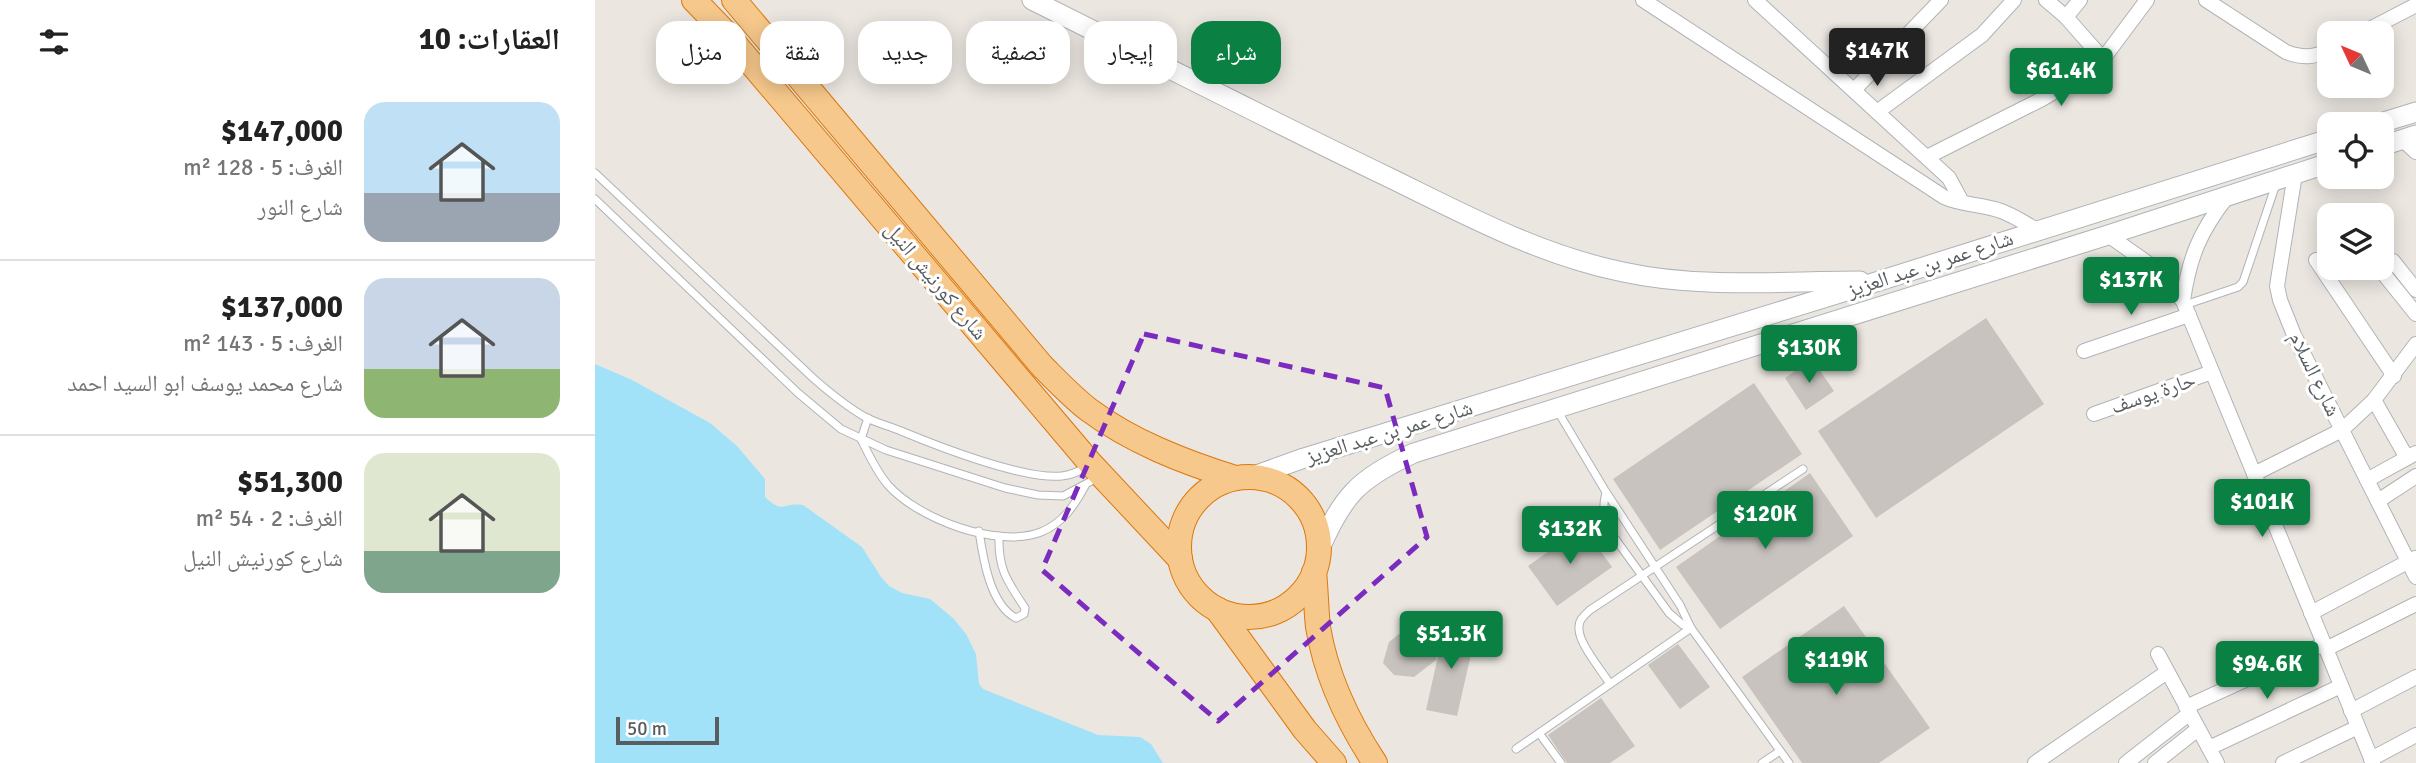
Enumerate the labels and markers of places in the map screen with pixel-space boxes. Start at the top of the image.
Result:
pin: $147K [1828,28,1926,88]
pin: $61.4K [2004,48,2118,108]
pin: $137K [2082,258,2180,317]
pin: $130K [1760,326,1858,385]
pin: $101K [2213,480,2311,539]
pin: $120K [1716,491,1814,551]
pin: $132K [1521,506,1619,566]
pin: $51.3K [1394,612,1508,671]
pin: $119K [1787,638,1885,697]
pin: $94.6K [2210,642,2324,701]

